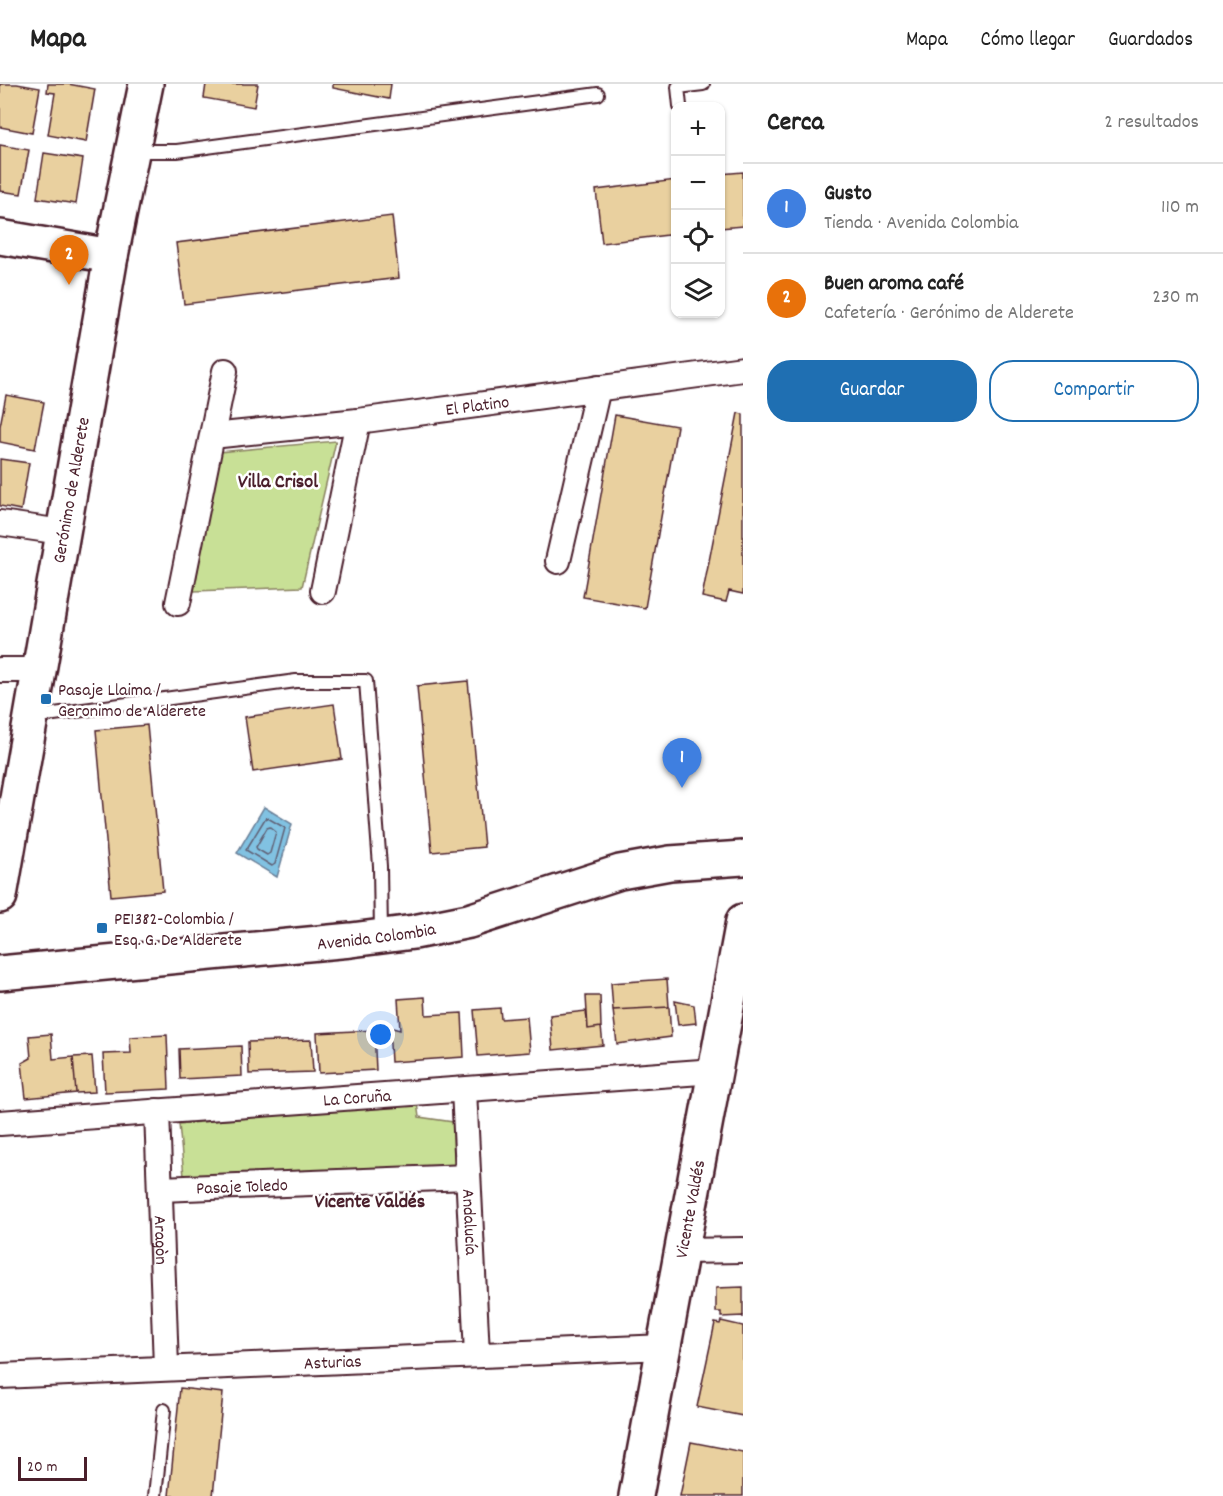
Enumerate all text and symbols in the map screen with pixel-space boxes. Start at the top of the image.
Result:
text: Mapa [30,21,86,61]
text: Mapa [906,26,948,56]
text: Cómo llegar [981,26,1075,56]
text: Guardados [1108,26,1193,56]
map controls [671,102,725,318]
button: + [671,102,725,156]
text: Cerca [767,105,824,142]
text: 2 resultados [1104,109,1199,137]
button: − [671,156,725,210]
text: Gusto [824,179,872,210]
text: 1 [784,194,789,222]
text: 110 m [1161,194,1199,222]
button: locate [671,210,725,264]
text: Tienda · Avenida Colombia [824,210,1018,238]
pin: 2 [50,236,88,285]
button: layers [671,264,725,318]
text: Buen aroma café [824,269,964,300]
text: 2 [782,284,791,312]
text: 230 m [1152,284,1199,312]
text: Cafetería · Gerónimo de Alderete [824,300,1074,328]
button: Guardar [767,360,977,422]
button: Compartir [989,360,1199,422]
street label: El Platino [444,391,511,424]
street label: Gerónimo de Alderete [48,415,98,566]
district label: Villa Crisol [238,469,318,497]
place label: Pasaje Llaima / Geronimo de Alderete [58,679,206,725]
marker: Pasaje Llaima / Geronimo de Alderete [39,692,53,706]
pin: 1 [662,738,702,788]
place label: PE1382-Colombia / Esq. G. De Alderete [114,908,242,954]
street label: Avenida Colombia [316,918,439,958]
marker: PE1382-Colombia / Esq. G. De Alderete [95,921,109,935]
your location [366,1020,395,1049]
street label: La Coruña [322,1085,393,1114]
street label: Vicente Valdés [670,1158,713,1261]
street label: Pasaje Toledo [196,1174,288,1203]
street label: Andalucía [454,1188,482,1256]
district label: Vicente Valdés [315,1189,425,1217]
street label: Aragòn [146,1215,172,1265]
street label: Asturias [303,1350,362,1378]
scale bar [18,1454,87,1482]
text: 20 m [27,1456,57,1479]

